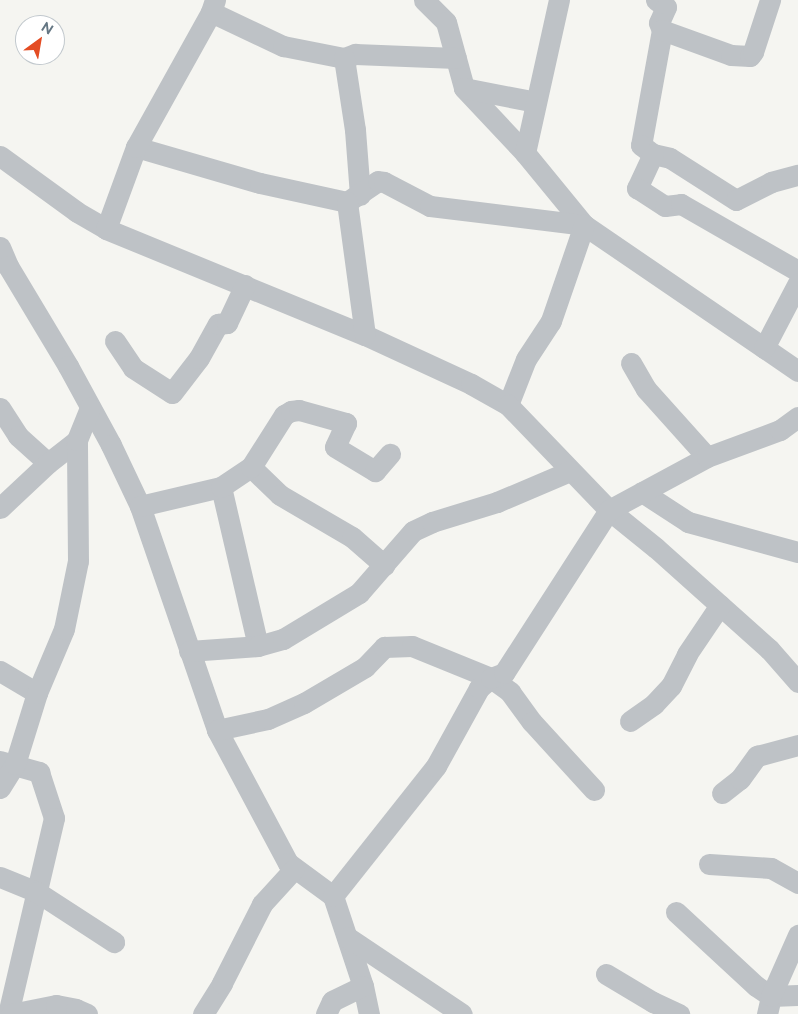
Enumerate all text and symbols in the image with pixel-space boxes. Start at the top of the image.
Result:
north arrow [15,15,65,65]
text: N [39,19,56,38]

